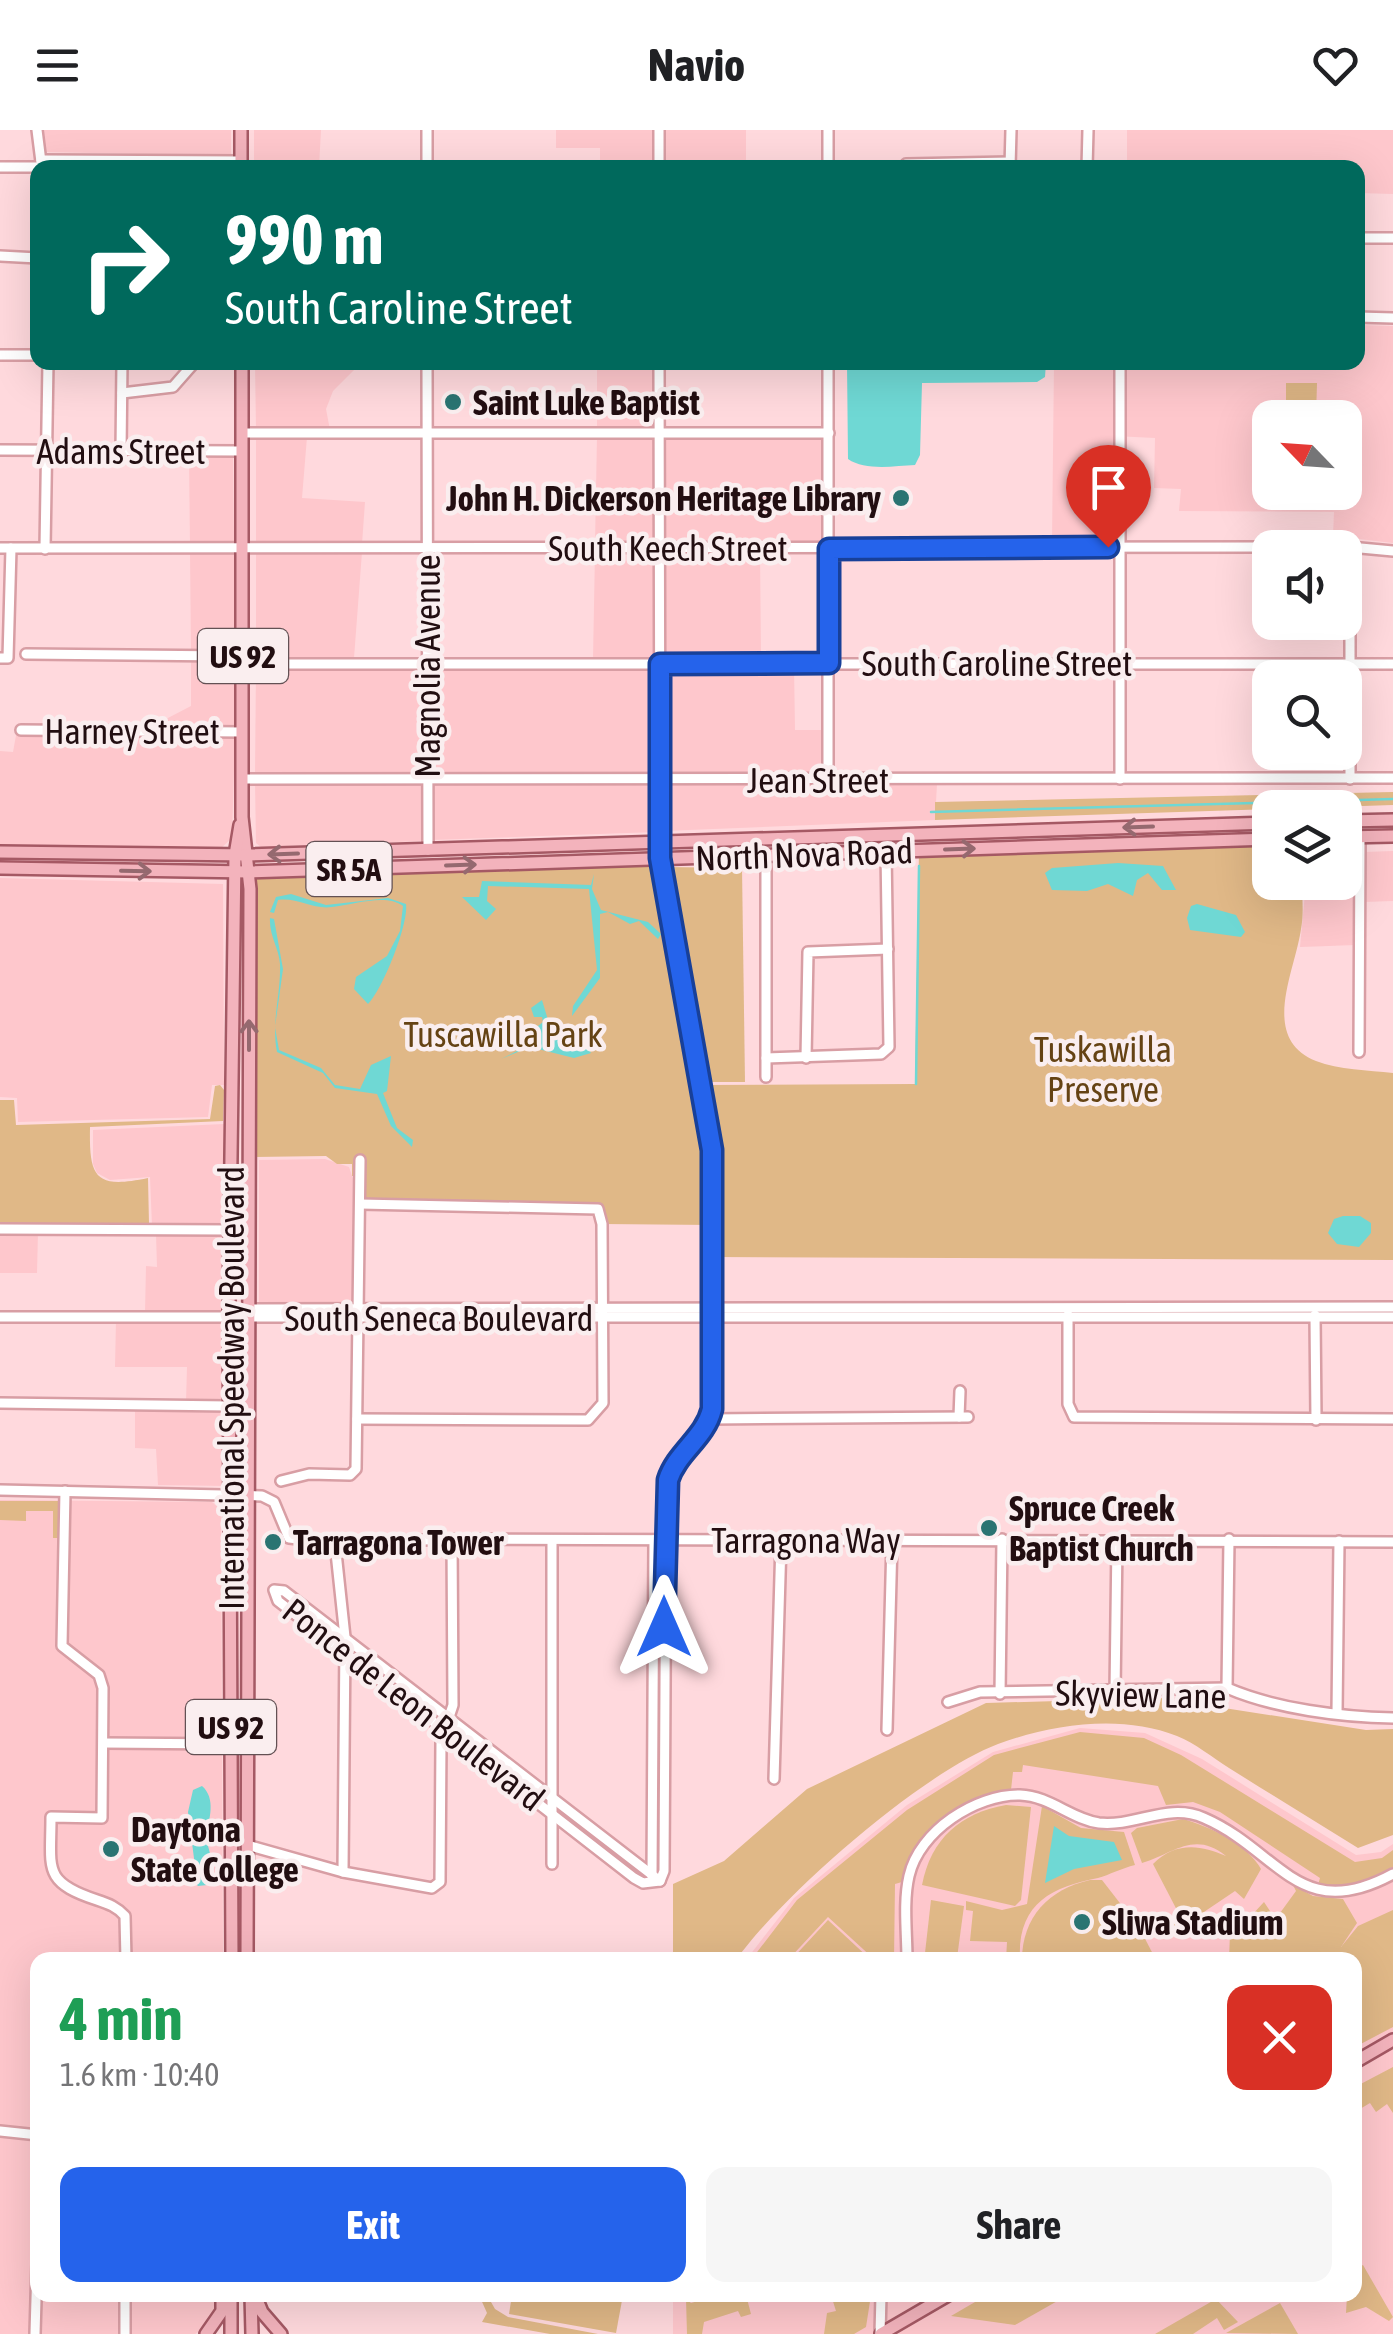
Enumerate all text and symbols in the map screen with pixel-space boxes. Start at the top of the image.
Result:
icon: menu [30,38,85,93]
icon: heart [1308,38,1363,93]
text: Navio [648,39,745,91]
text: 990 m [225,199,384,279]
icon: right [60,200,190,330]
text: South Caroline Street [225,282,573,334]
place label: Saint Luke Baptist [473,382,700,422]
marker: Saint Luke Baptist [442,391,464,413]
north arrow [1252,400,1362,510]
map controls [1252,400,1362,900]
street label: Adams Street [36,431,206,471]
pin [1066,445,1151,548]
icon: arrive [1081,460,1136,515]
place label: John H. Dickerson Heritage Library [445,478,882,518]
marker: John H. Dickerson Heritage Library [890,487,912,509]
street label: South Keech Street [548,528,788,568]
button: sound [1252,530,1362,640]
street label: Magnolia Avenue [407,554,447,778]
road number: US 92 [198,629,288,683]
street label: South Caroline Street [862,643,1132,683]
button: search [1252,660,1362,770]
street label: Harney Street [44,711,220,751]
street label: Jean Street [747,760,889,800]
button: layers [1252,790,1362,900]
one-way arrow [1123,818,1155,837]
street label: North Nova Road [695,830,913,878]
one-way arrow [944,839,976,858]
road number: SR 5A [306,842,392,896]
one-way arrow [267,845,299,864]
one-way arrow [444,856,476,875]
one-way arrow [120,861,152,880]
park label: Tuscawilla Park [403,1014,603,1054]
one-way arrow [240,1020,258,1052]
park label: Tuskawilla Preserve [1034,1029,1172,1109]
street label: International Speedway Boulevard [211,1166,251,1610]
street label: South Seneca Boulevard [285,1298,593,1338]
place label: Spruce Creek Baptist Church [1009,1488,1194,1568]
marker: Spruce Creek Baptist Church [978,1517,1000,1539]
street label: Tarragona Way [711,1520,901,1560]
place label: Tarragona Tower [293,1522,504,1562]
marker: Tarragona Tower [262,1531,284,1553]
position arrow [612,1575,716,1679]
street label: Ponce de Leon Boulevard [275,1590,553,1818]
street label: Skyview Lane [1055,1673,1227,1715]
road number: US 92 [186,1700,276,1754]
place label: Daytona State College [131,1809,299,1889]
marker: Daytona State College [100,1838,122,1860]
place label: Sliwa Stadium [1102,1902,1283,1942]
marker: Sliwa Stadium [1071,1911,1093,1933]
text: 4 min [60,1984,183,2053]
button: close [1227,1985,1332,2090]
text: 1.6 km · 10:40 [60,2056,219,2093]
button: Exit [60,2167,686,2282]
button: Share [706,2167,1332,2282]

